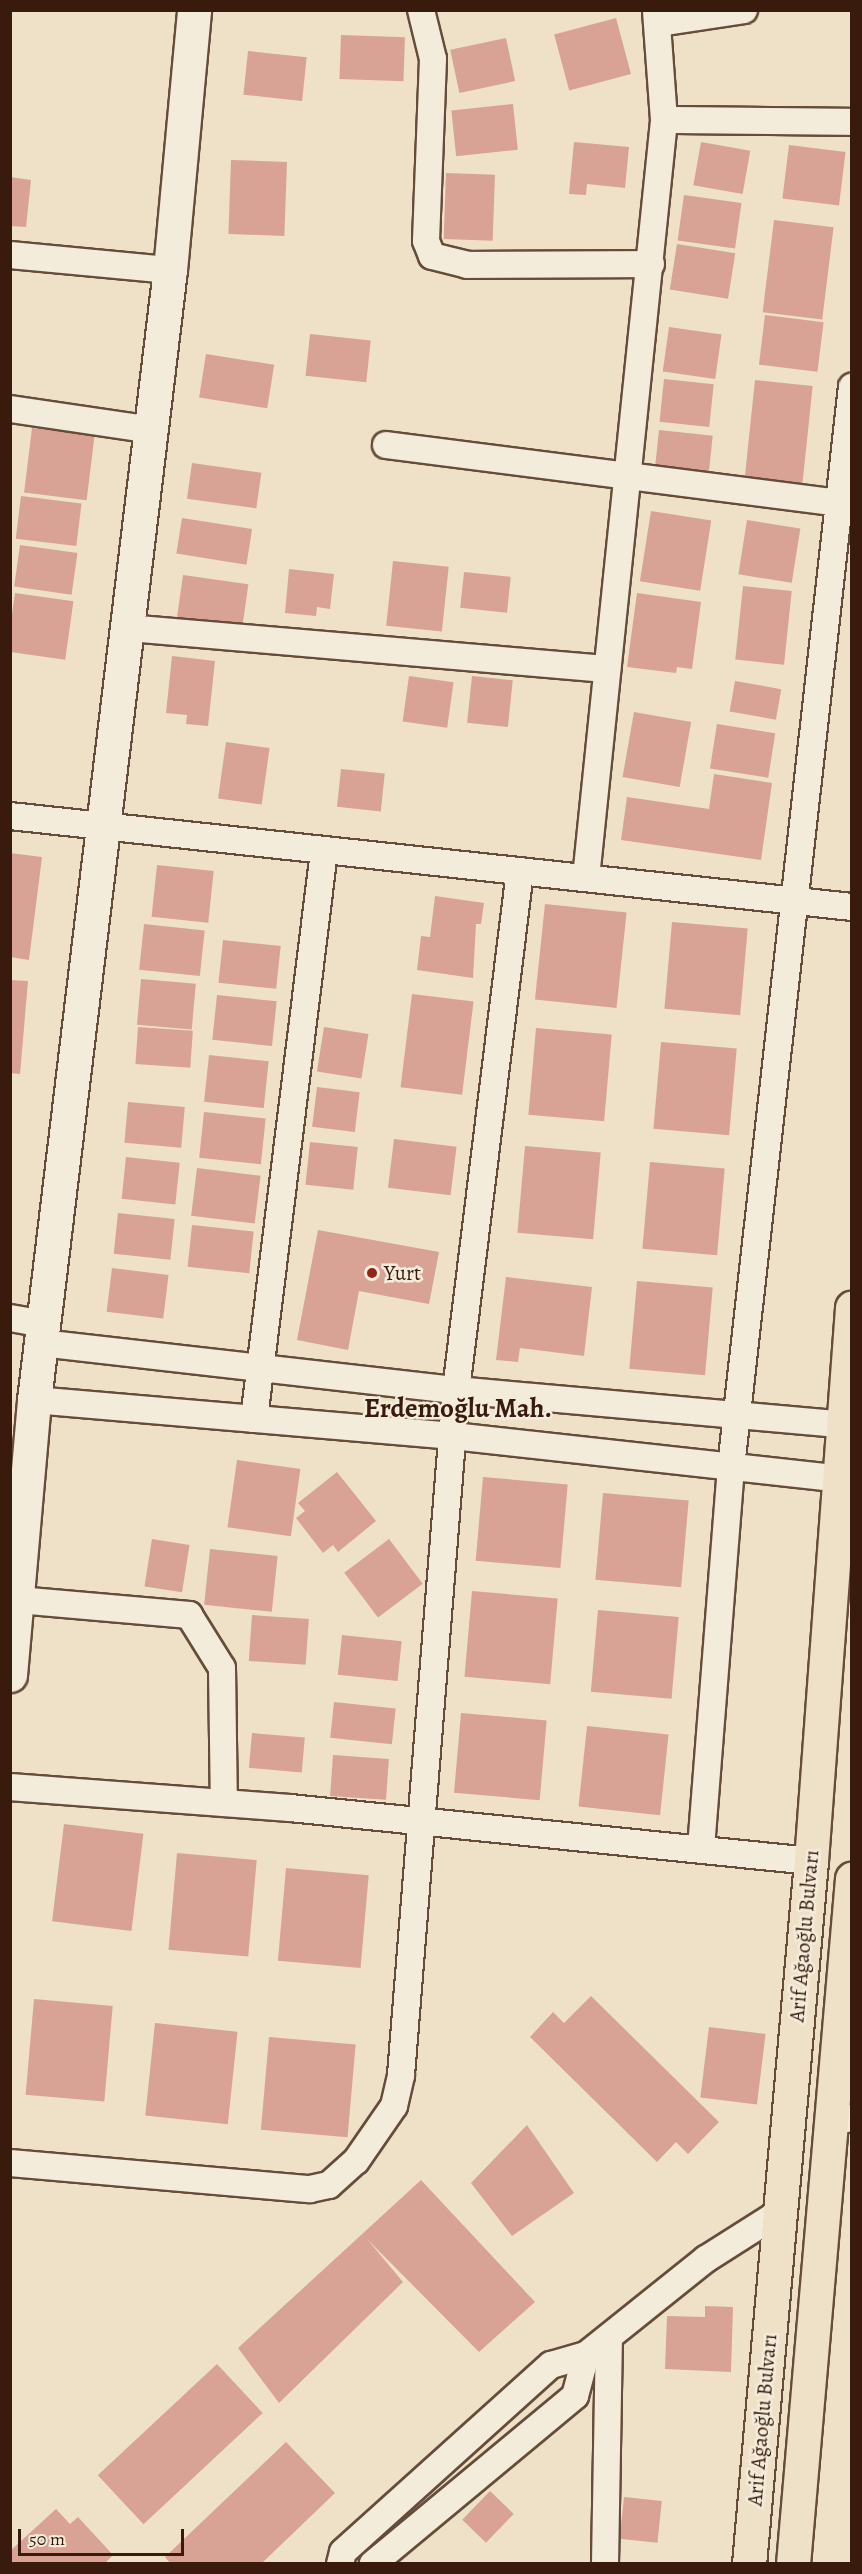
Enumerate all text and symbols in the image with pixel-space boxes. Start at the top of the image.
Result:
place label: Yurt [384,1260,421,1286]
marker: Yurt [365,1266,379,1280]
district label: Erdemoğlu Mah. [364,1393,552,1425]
street label: Arif Ağaoğlu Bulvarı [784,1849,824,2023]
street label: Arif Ağaoğlu Bulvarı [742,2333,782,2507]
scale bar [21,2517,188,2555]
text: 50 m [29,2527,65,2551]

